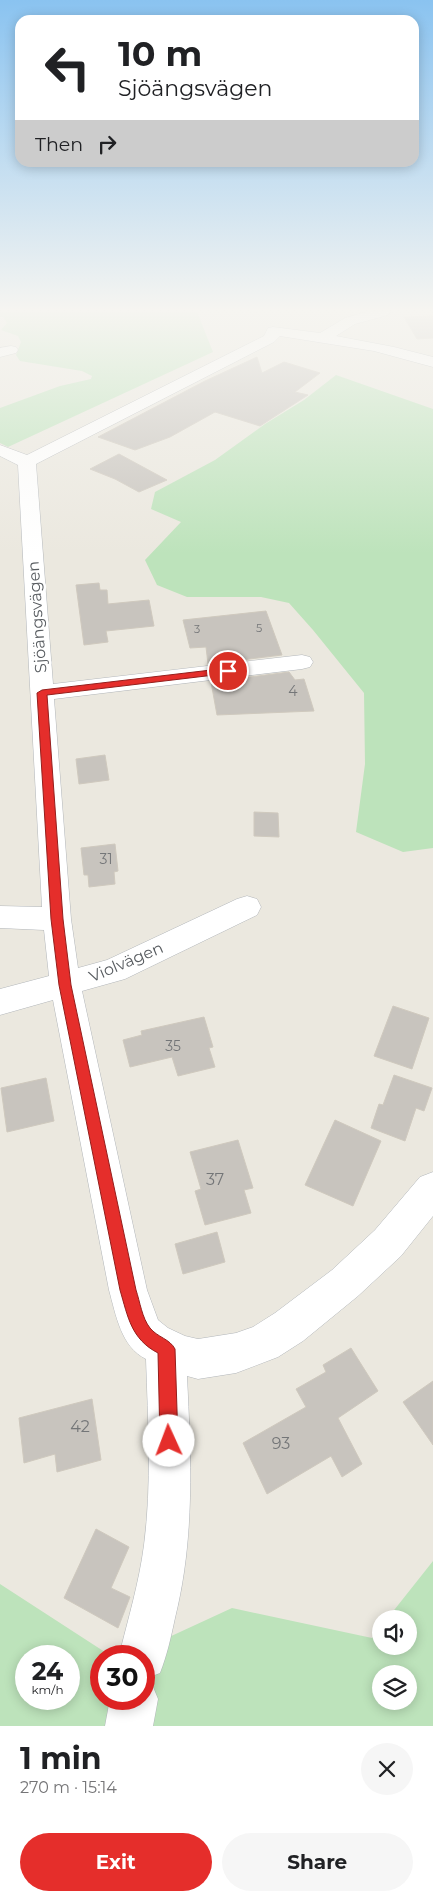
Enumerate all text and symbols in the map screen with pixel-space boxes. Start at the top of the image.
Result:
text: 10 m [118,32,202,75]
icon: left [35,35,100,100]
text: Sjöängsvägen [118,75,272,102]
icon: right [93,130,121,158]
text: Then [35,133,83,156]
street label: Sjöängsvägen [24,560,50,674]
house number: 5 [256,621,262,635]
house number: 3 [194,622,200,636]
pin [207,650,249,692]
icon: arrive [214,657,242,685]
house number: 4 [288,682,298,700]
house number: 31 [100,850,112,868]
street label: Violvägen [86,938,166,986]
house number: 35 [165,1037,181,1055]
house number: 37 [206,1170,224,1189]
position arrow [142,1414,194,1466]
house number: 42 [70,1417,90,1436]
house number: 93 [272,1434,290,1453]
map controls [372,1610,417,1710]
button: sound [372,1610,417,1655]
speed limit sign: 30 [90,1645,155,1710]
text: 24 [32,1656,63,1686]
button: layers [372,1665,417,1710]
text: km/h [31,1682,64,1697]
text: 1 min [20,1740,101,1777]
button: close [361,1743,413,1795]
text: 270 m · 15:14 [20,1778,117,1797]
button: Exit [20,1833,212,1891]
button: Share [222,1833,413,1891]

